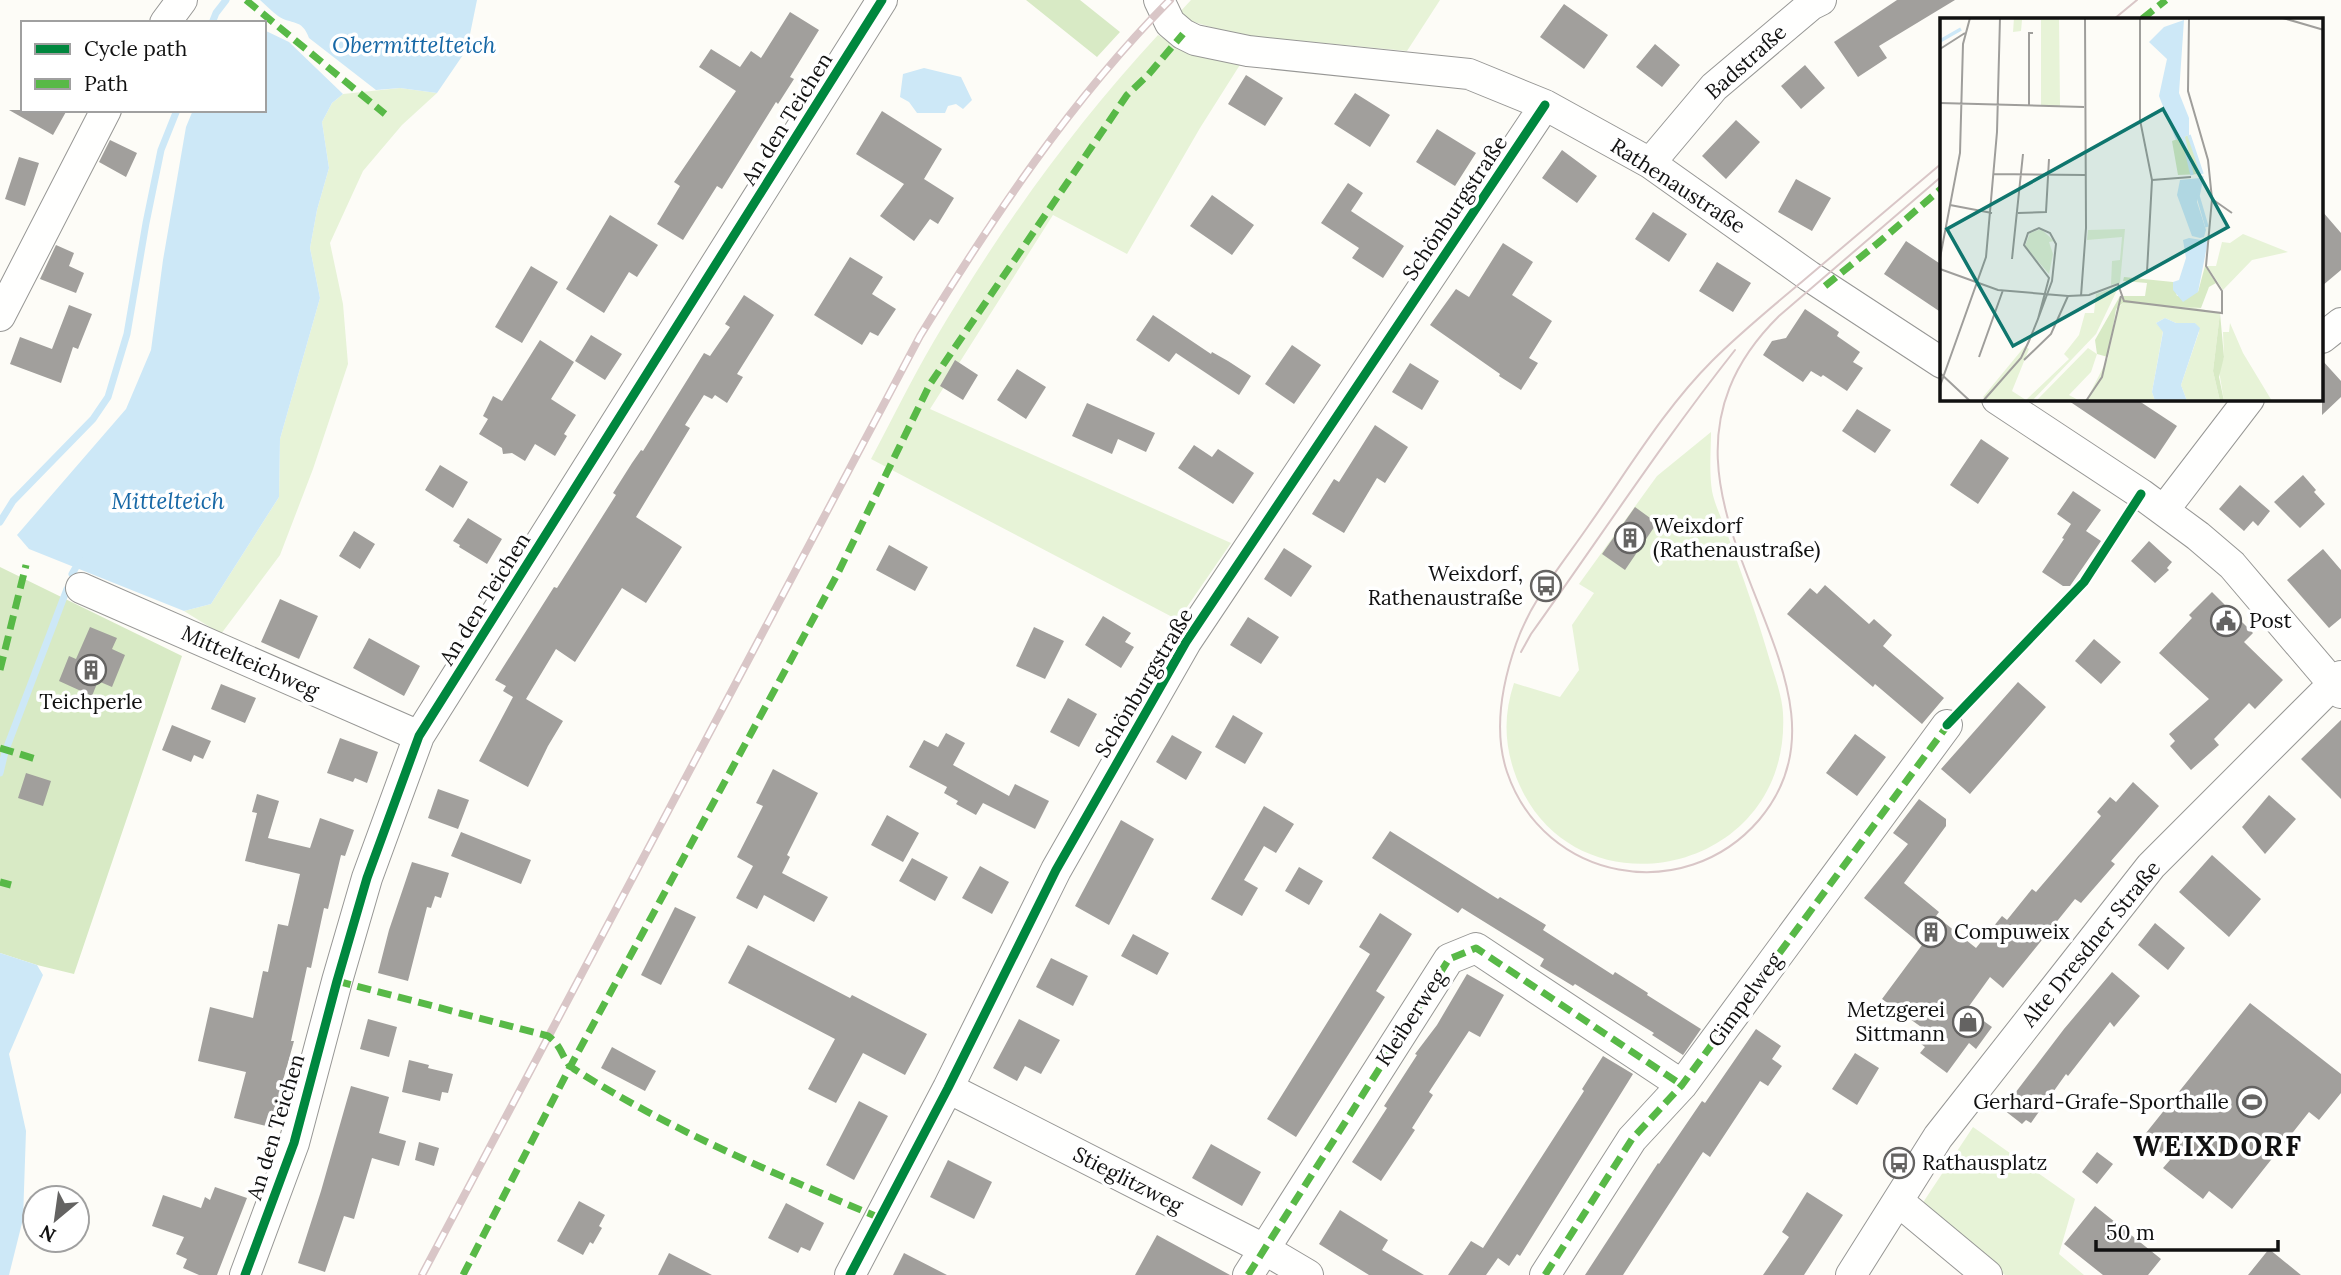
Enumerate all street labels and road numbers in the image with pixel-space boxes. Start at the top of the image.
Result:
street label: Badstraße [1700,18,1792,105]
street label: An den Teichen [735,47,838,191]
street label: Schönburgstraße [1396,130,1513,285]
street label: Rathenaustraße [1606,132,1751,239]
street label: An den Teichen [433,527,536,671]
street label: Schönburgstraße [1088,603,1199,762]
street label: Mittelteichweg [177,619,324,704]
street label: Alte Dresdner Straße [2015,855,2166,1033]
street label: Gimpelweg [1701,947,1788,1052]
street label: Kleiberweg [1369,964,1452,1071]
street label: An den Teichen [240,1050,311,1204]
street label: Stieglitzweg [1069,1140,1188,1219]

